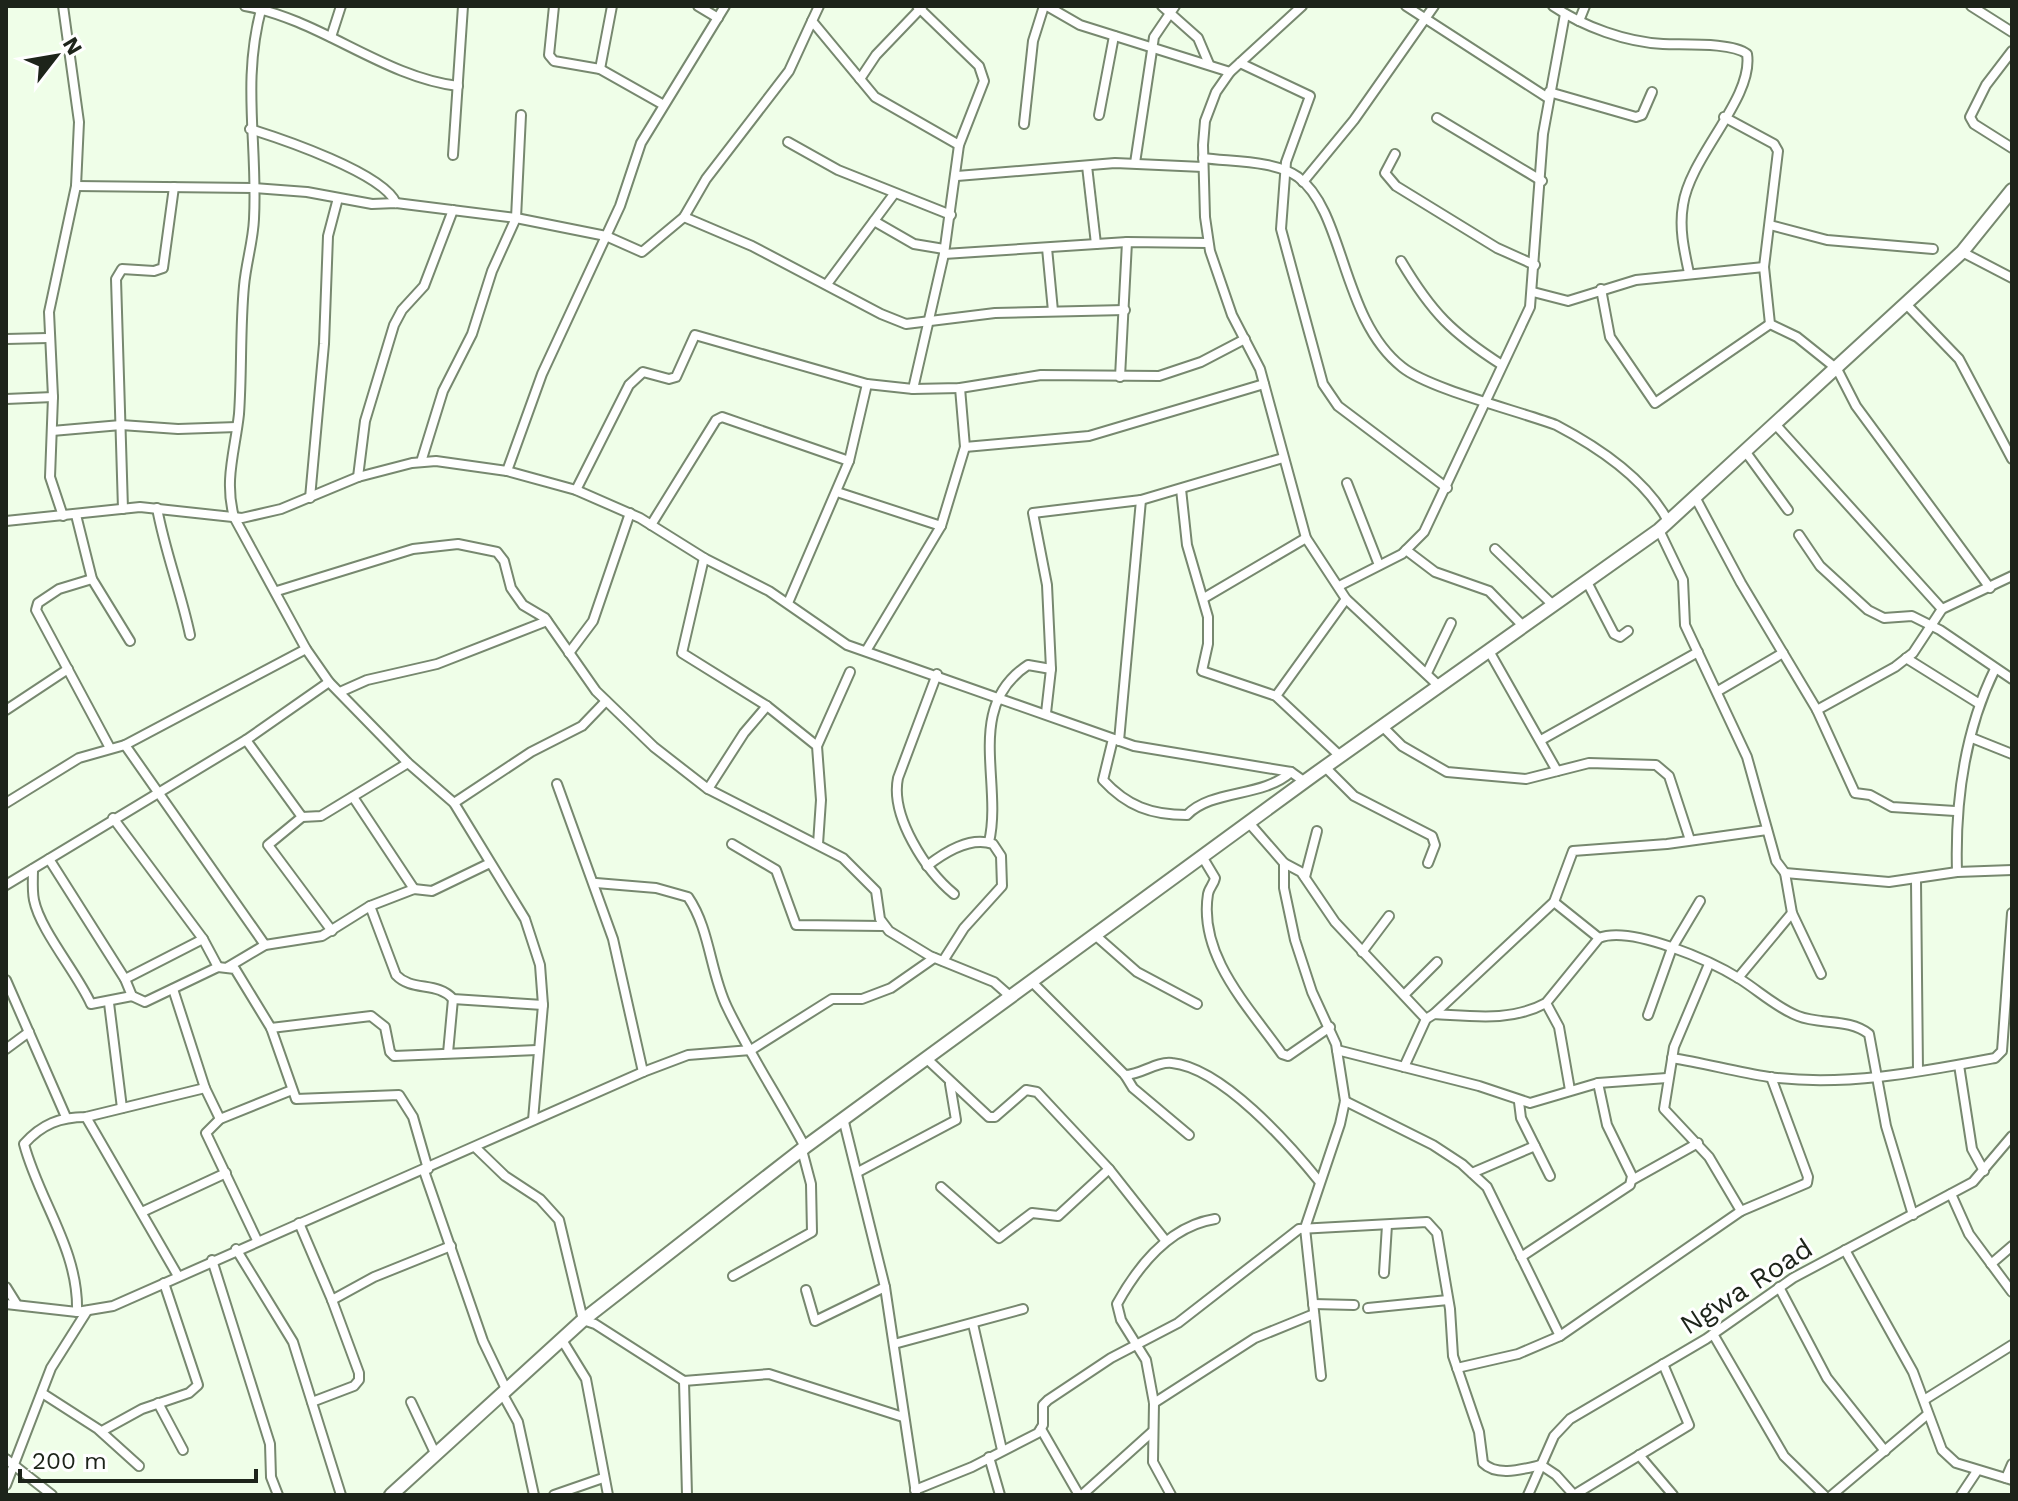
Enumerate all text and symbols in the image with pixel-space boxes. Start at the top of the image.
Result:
north arrow [16,16,96,96]
text: N [58,33,88,59]
street label: Ngwa Road [1674,1231,1819,1341]
scale bar [20,1433,256,1483]
text: 200 m [32,1447,107,1475]

